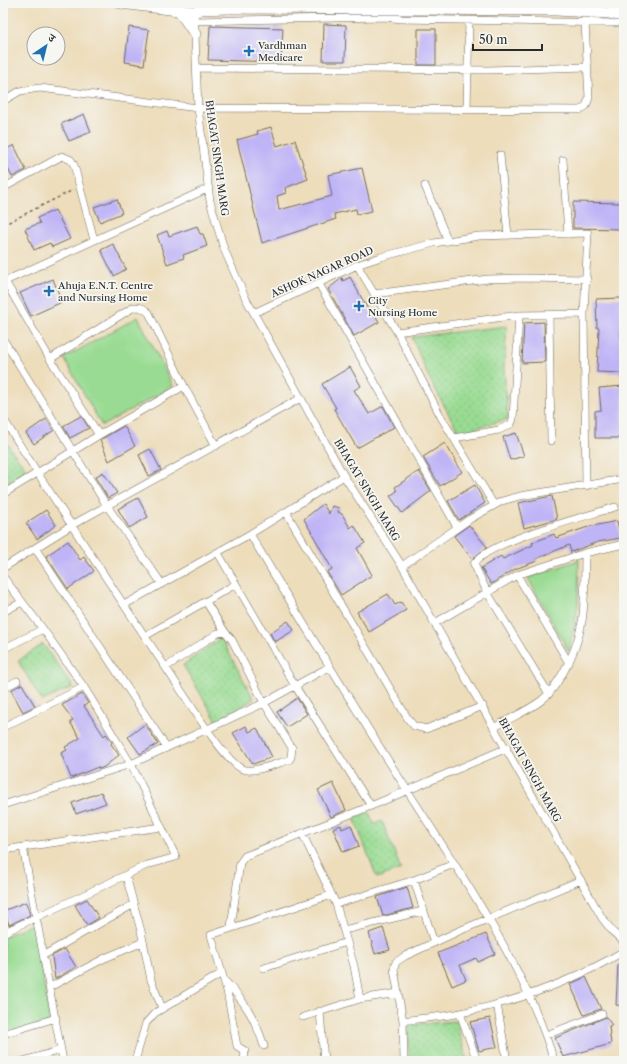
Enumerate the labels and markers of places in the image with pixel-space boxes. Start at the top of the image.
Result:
place label: Vardhman Medicare [257,39,308,64]
marker: Vardhman Medicare [243,45,255,57]
place label: Ahuja E.N.T. Centre and Nursing Home [57,279,154,304]
marker: Ahuja E.N.T. Centre and Nursing Home [43,285,55,297]
place label: City Nursing Home [368,294,438,319]
marker: City Nursing Home [353,300,365,312]

